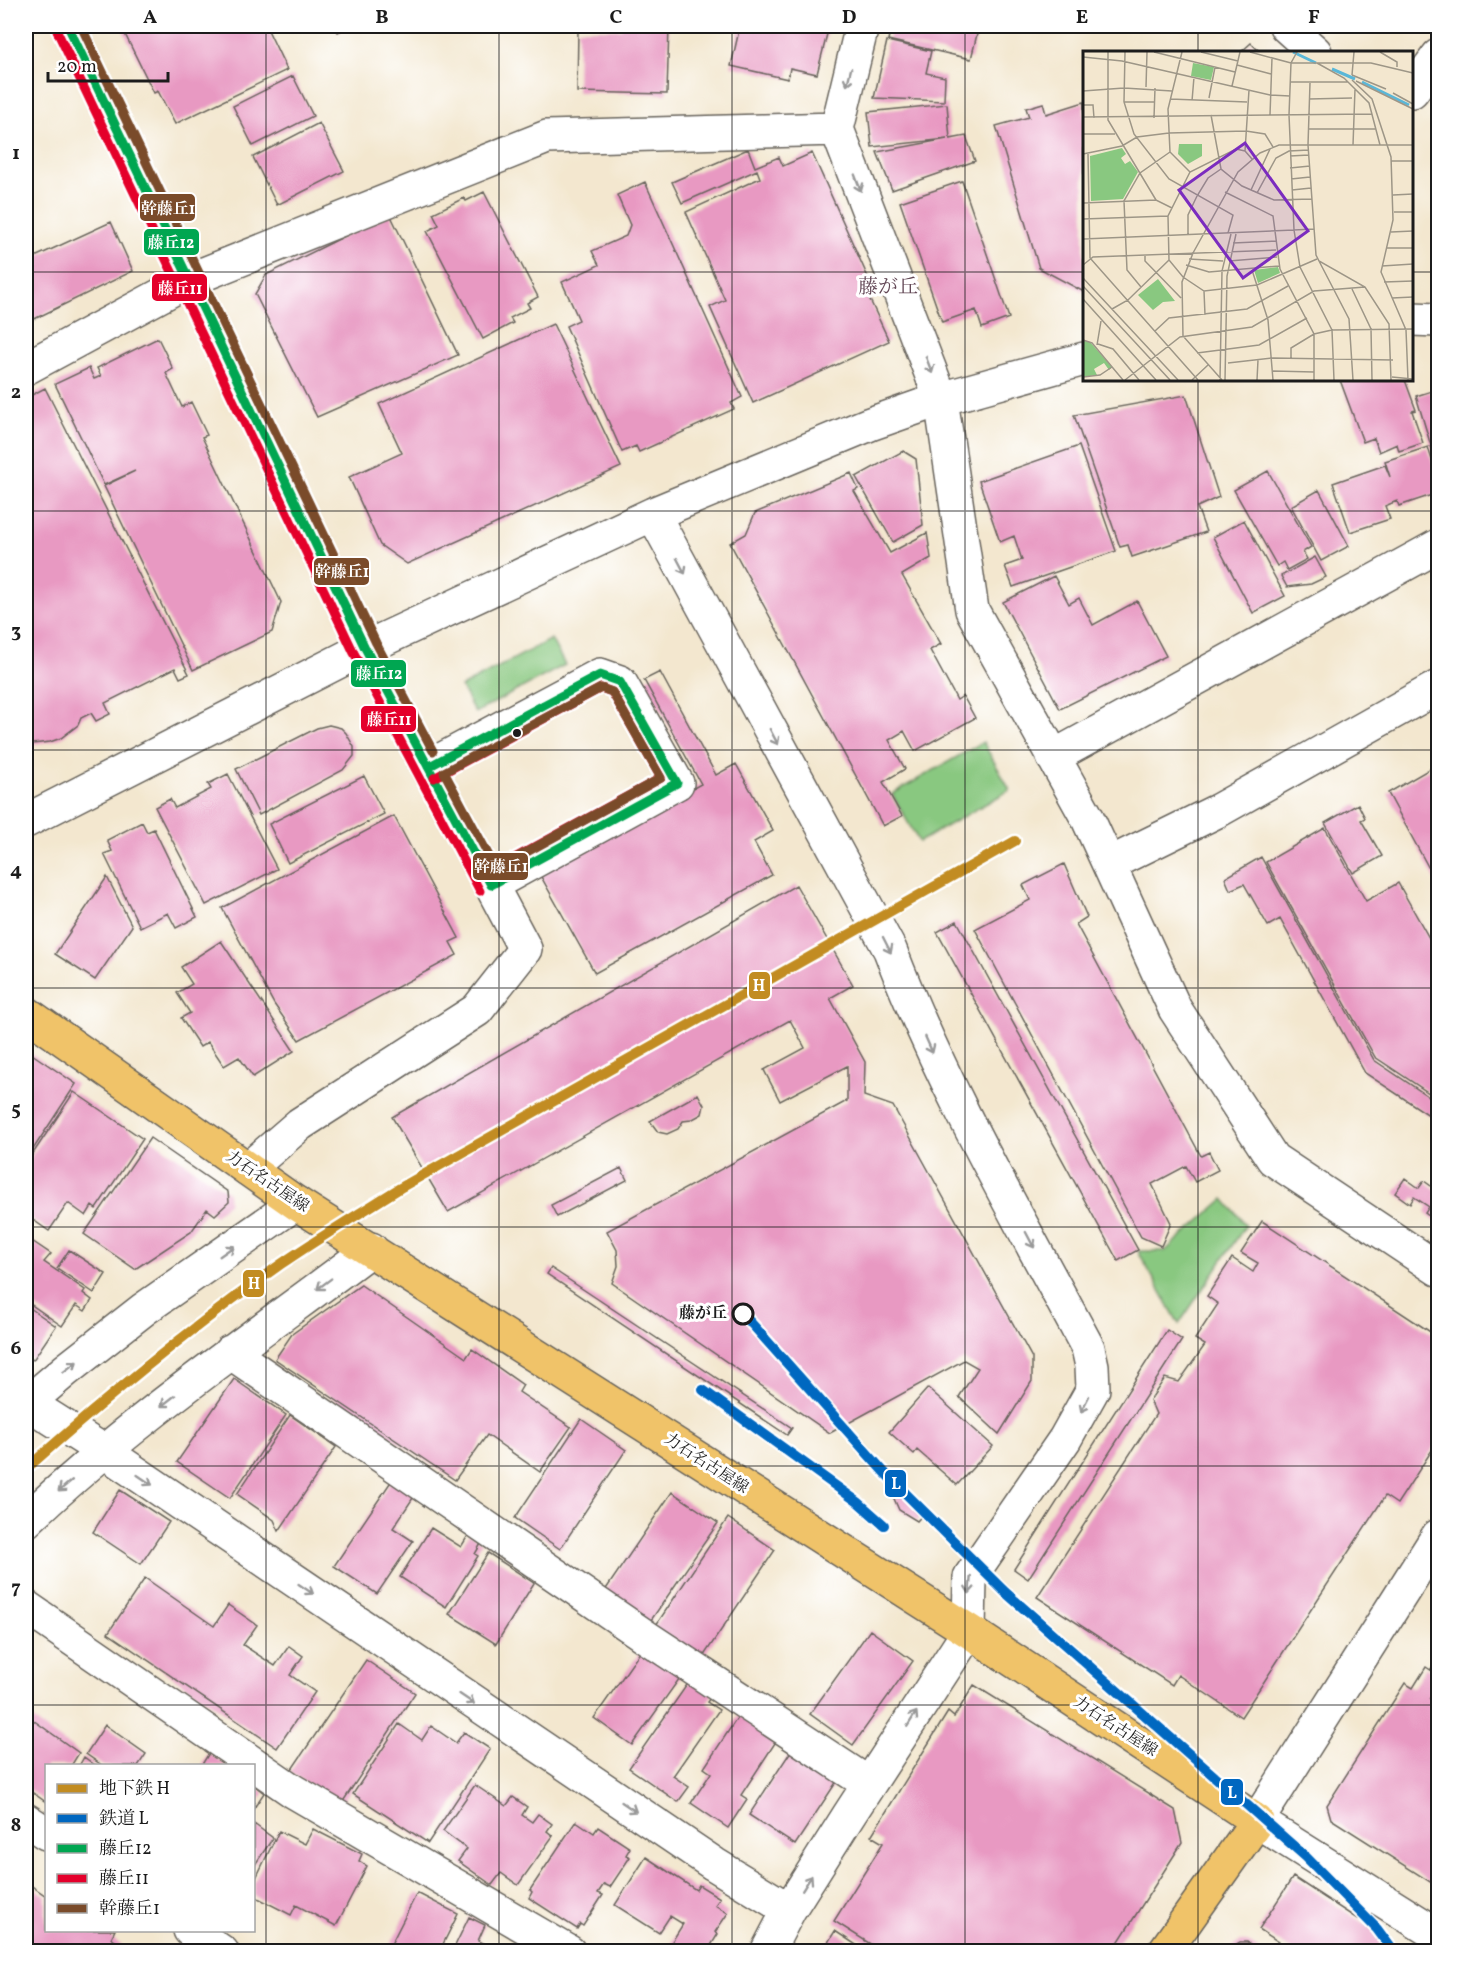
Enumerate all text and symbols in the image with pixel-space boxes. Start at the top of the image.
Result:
text: A [143,4,157,32]
text: B [375,4,389,32]
text: C [610,4,623,32]
text: D [842,4,856,32]
text: E [1076,4,1088,32]
text: F [1308,4,1320,32]
scale bar [48,45,168,83]
inset map [1083,51,1413,381]
text: 20 m [57,55,97,80]
one-way arrow [843,67,855,86]
text: 1 [12,140,20,168]
one-way arrow [853,173,864,192]
line badge: 幹藤丘1 [139,193,196,222]
text: 幹藤丘1 [141,199,195,221]
line badge: 藤丘12 [143,228,200,256]
text: 藤丘12 [148,233,194,255]
line badge: 藤丘11 [151,273,208,302]
district label: 藤が丘 [858,274,918,302]
text: 藤丘11 [158,279,202,301]
one-way arrow [924,355,935,374]
text: 2 [11,379,21,407]
one-way arrow [676,556,687,574]
line badge: 幹藤丘1 [313,557,370,586]
text: 幹藤丘1 [315,562,369,584]
text: 3 [11,618,21,646]
line badge: 藤丘12 [350,659,407,688]
text: 藤丘12 [356,664,402,686]
line badge: 藤丘11 [360,705,417,733]
text: 藤丘11 [367,710,411,732]
unlabelled marker [511,727,523,739]
one-way arrow [769,728,780,746]
line badge: 幹藤丘1 [472,852,529,881]
text: 4 [10,857,22,885]
text: 幹藤丘1 [474,857,528,879]
one-way arrow [882,936,893,954]
line badge: H [748,971,771,1000]
text: H [753,976,765,998]
one-way arrow [924,1036,936,1054]
text: 5 [11,1096,21,1124]
street label: 力石名古屋線 [221,1146,313,1218]
one-way arrow [1024,1231,1036,1248]
one-way arrow [219,1245,235,1257]
line badge: H [242,1269,265,1298]
text: H [248,1274,260,1296]
one-way arrow [316,1278,332,1291]
place label: 藤が丘 [679,1303,727,1325]
marker: 藤が丘 [732,1303,754,1325]
text: 6 [11,1335,22,1363]
one-way arrow [62,1360,78,1373]
one-way arrow [160,1395,176,1408]
one-way arrow [1079,1395,1091,1412]
street label: 力石名古屋線 [660,1429,752,1499]
line badge: L [884,1469,907,1498]
one-way arrow [136,1474,152,1486]
text: L [891,1474,901,1496]
one-way arrow [58,1479,73,1493]
text: 7 [11,1574,21,1602]
one-way arrow [965,1575,976,1595]
one-way arrow [297,1583,314,1595]
street label: 力石名古屋線 [1069,1692,1161,1762]
one-way arrow [459,1693,475,1705]
one-way arrow [906,1710,919,1727]
legend [45,1764,255,1932]
text: 地下鉄 H [99,1777,170,1802]
line badge: L [1220,1778,1244,1806]
text: L [1227,1783,1237,1805]
one-way arrow [621,1801,637,1813]
text: 鉄道 L [99,1807,149,1832]
text: 8 [11,1812,21,1840]
text: 藤丘12 [99,1837,152,1862]
text: 藤丘11 [99,1867,149,1892]
one-way arrow [800,1874,813,1891]
text: 幹藤丘1 [99,1897,160,1922]

